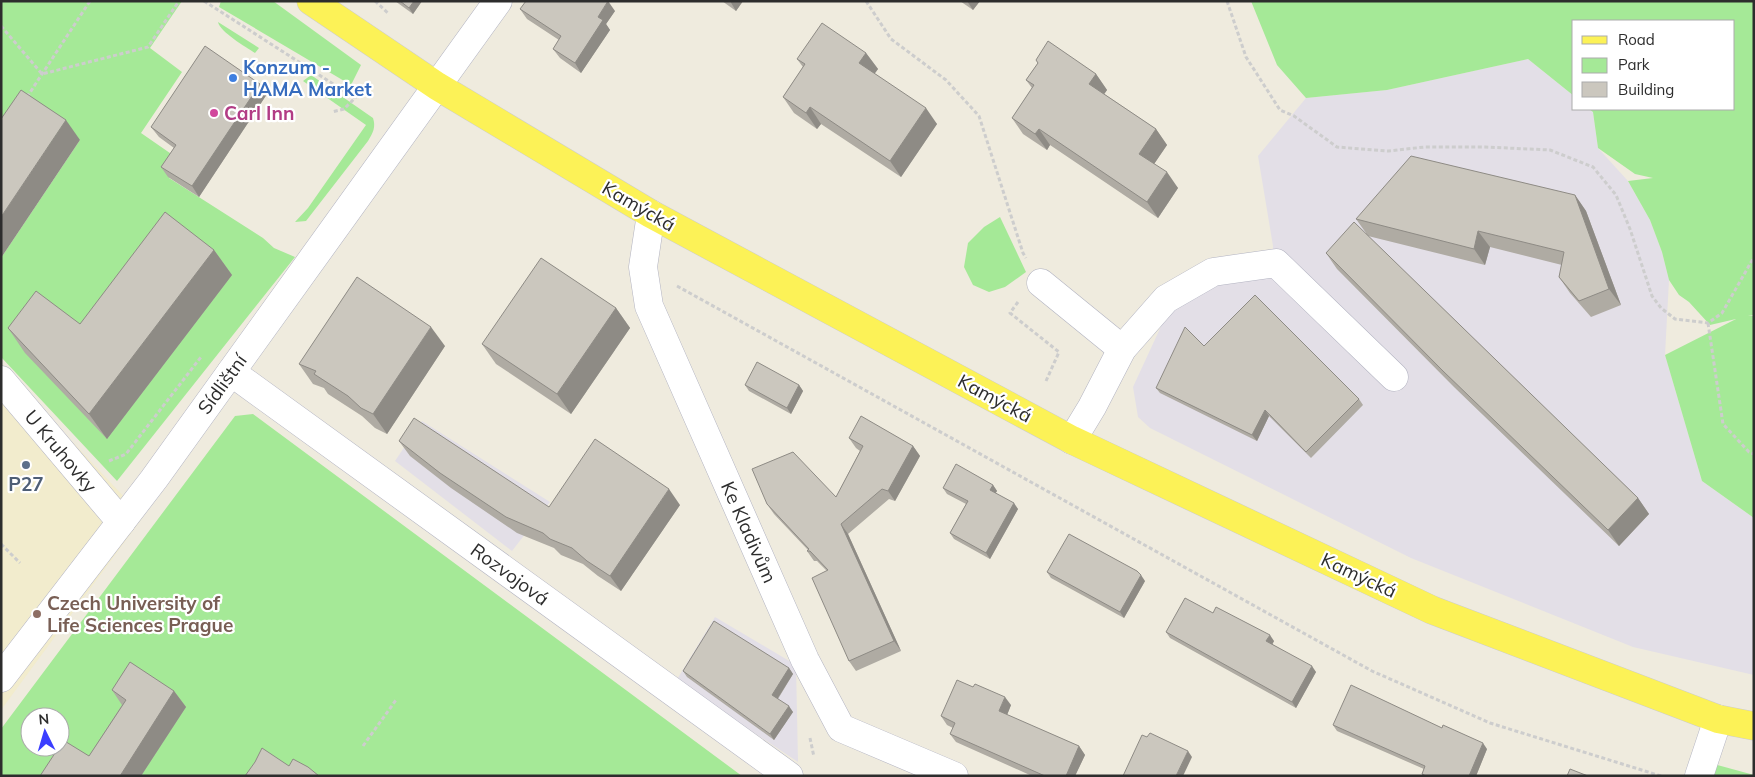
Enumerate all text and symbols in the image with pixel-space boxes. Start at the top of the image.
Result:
legend [1572,20,1735,110]
text: Road [1618,30,1655,49]
place label: Konzum - HAMA Market [243,55,372,101]
text: Park [1618,55,1650,74]
marker: Konzum - HAMA Market [227,72,239,84]
text: Building [1618,80,1674,99]
place label: Carl Inn [224,101,294,125]
marker: Carl Inn [208,107,220,119]
street label: Kamýcká [598,175,680,237]
street label: Sídlištní [192,348,253,419]
street label: Kamýcká [954,368,1036,428]
street label: U Kruhovky [20,405,102,497]
marker: P27 [20,459,32,471]
place label: P27 [8,472,44,496]
street label: Ke Kladivům [716,477,782,587]
street label: Rozvojová [466,538,554,610]
street label: Kamýcká [1317,547,1401,603]
place label: Czech University of Life Sciences Prague [47,591,233,637]
marker: Czech University of Life Sciences Prague [31,608,43,620]
north arrow [20,707,70,757]
text: N [38,710,50,728]

